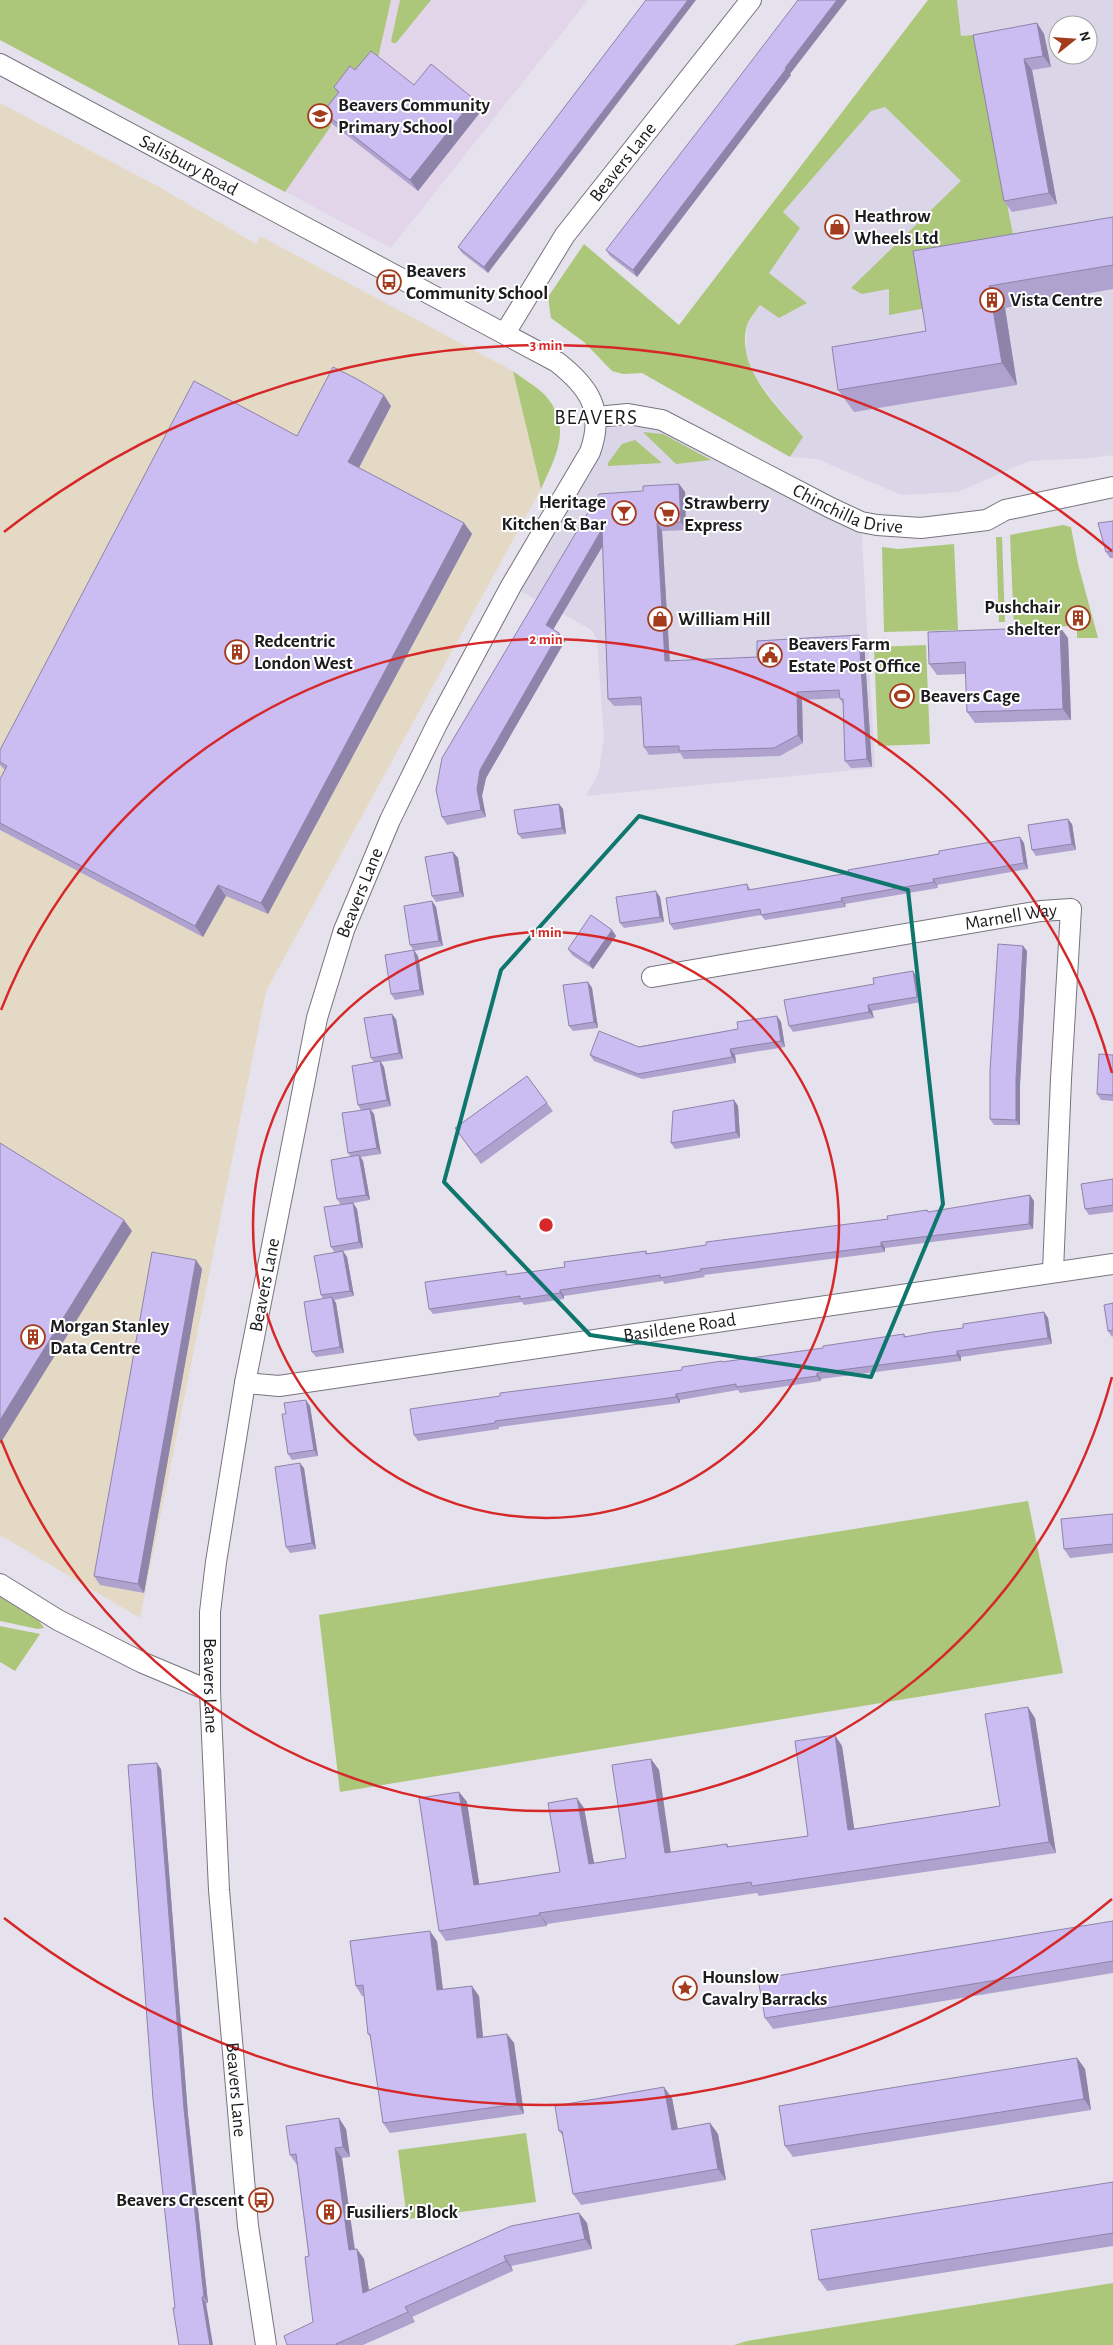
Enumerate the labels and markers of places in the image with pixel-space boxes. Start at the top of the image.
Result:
place label: Beavers Community Primary School [338,96,490,137]
school or university icon: Beavers Community Primary School [307,103,333,129]
place label: Heathrow Wheels Ltd [854,207,939,248]
shop icon: Heathrow Wheels Ltd [824,214,850,240]
place label: Beavers Community School [406,262,548,303]
bus stop icon: Beavers Community School [376,269,402,295]
building icon: Vista Centre [979,287,1005,313]
place label: Vista Centre [1010,291,1102,310]
place label: Heritage Kitchen & Bar [501,493,606,534]
place label: Strawberry Express [684,494,770,535]
bar icon: Heritage Kitchen & Bar [611,500,637,526]
supermarket icon: Strawberry Express [654,501,680,527]
place label: Pushchair shelter [984,598,1060,639]
building icon: Pushchair shelter [1065,605,1091,631]
shop icon: William Hill [647,606,673,632]
place label: William Hill [678,610,770,629]
place label: Redcentric London West [254,632,353,673]
place label: Beavers Farm Estate Post Office [788,635,921,676]
building icon: Redcentric London West [224,639,250,665]
public building icon: Beavers Farm Estate Post Office [757,642,783,668]
sports icon: Beavers Cage [889,683,915,709]
place label: Beavers Cage [920,687,1020,706]
centre of rings [537,1216,555,1234]
place label: Morgan Stanley Data Centre [50,1317,170,1358]
building icon: Morgan Stanley Data Centre [20,1324,46,1350]
place label: Hounslow Cavalry Barracks [702,1968,827,2009]
place icon: Hounslow Cavalry Barracks [672,1975,698,2001]
bus stop icon: Beavers Crescent [248,2187,274,2213]
place label: Beavers Crescent [116,2191,245,2210]
building icon: Fusiliers' Block [316,2199,342,2225]
place label: Fusiliers' Block [346,2203,458,2222]

